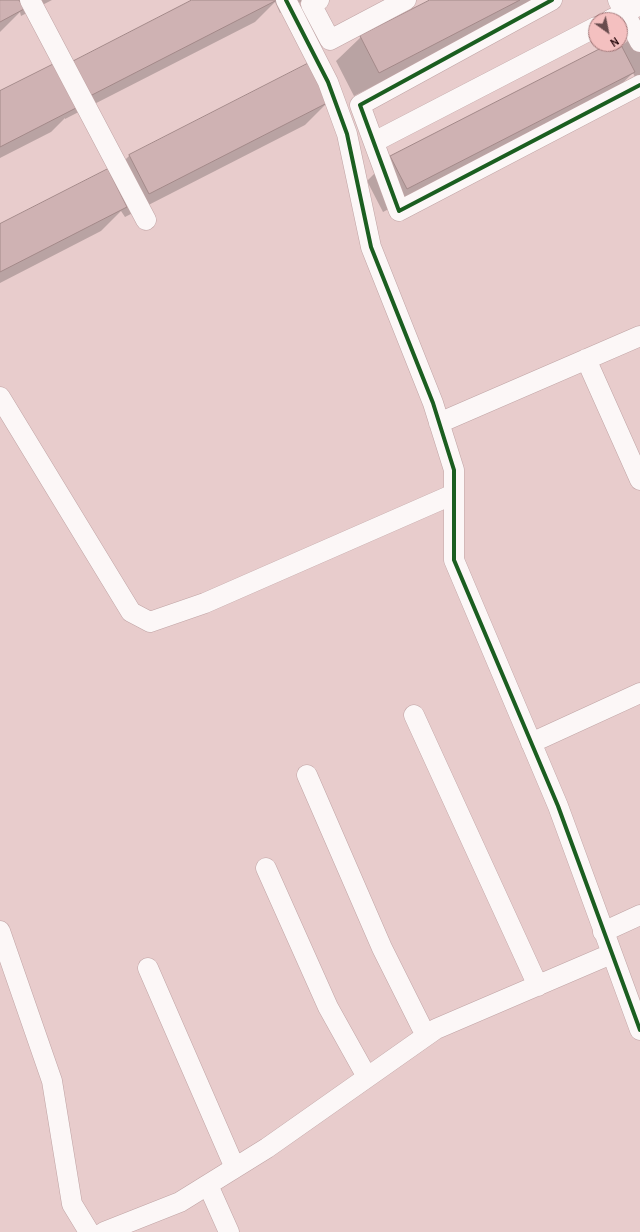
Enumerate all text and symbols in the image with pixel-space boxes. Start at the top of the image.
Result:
north arrow [588,12,628,52]
text: N [607,34,621,49]

